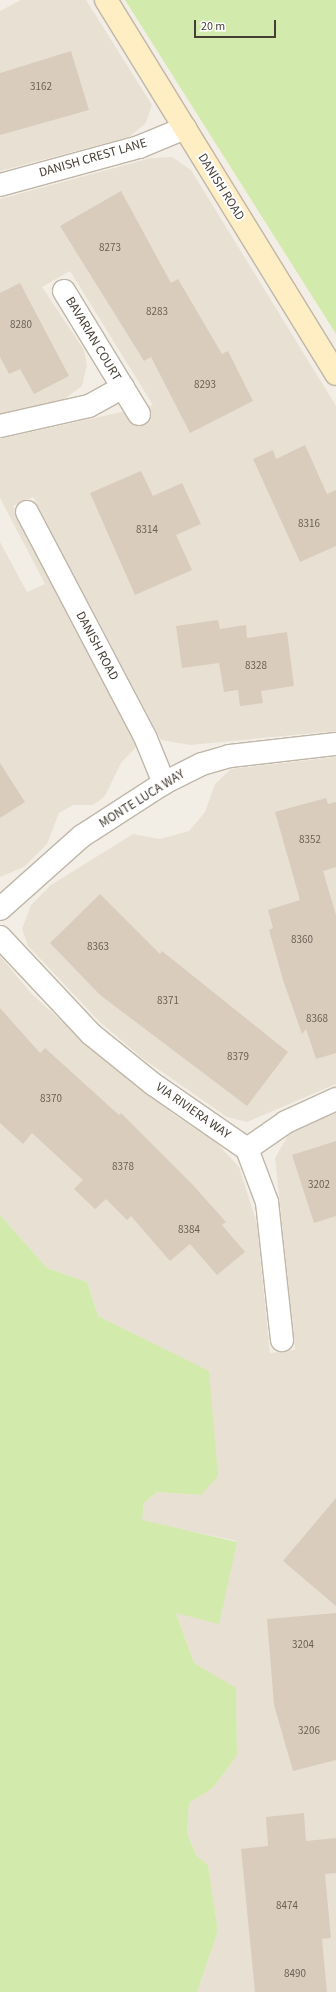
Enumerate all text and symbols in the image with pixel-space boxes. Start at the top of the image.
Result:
scale bar [196,12,278,38]
text: 20 m [201,18,225,35]
house number: 3162 [30,80,52,94]
street label: DANISH CREST LANE [37,135,149,181]
street label: DANISH ROAD [194,151,248,223]
house number: 8273 [99,241,121,255]
street label: BAVARIAN COURT [62,294,124,384]
house number: 8283 [146,305,168,319]
house number: 8280 [10,318,32,332]
house number: 8293 [194,378,216,392]
house number: 8316 [298,517,320,531]
house number: 8314 [136,523,158,537]
street label: DANISH ROAD [72,609,122,683]
house number: 8328 [245,659,267,673]
street label: MONTE LUCA WAY [96,767,188,831]
house number: 8352 [299,833,321,847]
house number: 8360 [291,933,313,947]
house number: 8363 [87,940,109,954]
house number: 8371 [157,994,179,1008]
house number: 8368 [306,1012,328,1026]
house number: 8379 [227,1050,249,1064]
street label: VIA RIVIERA WAY [153,1079,233,1143]
house number: 8370 [40,1092,62,1106]
house number: 8378 [112,1160,134,1174]
house number: 3202 [308,1178,330,1192]
house number: 8384 [178,1223,200,1237]
house number: 3204 [292,1638,314,1652]
house number: 3206 [298,1724,320,1738]
house number: 8474 [276,1899,298,1913]
house number: 8490 [284,1967,306,1981]

